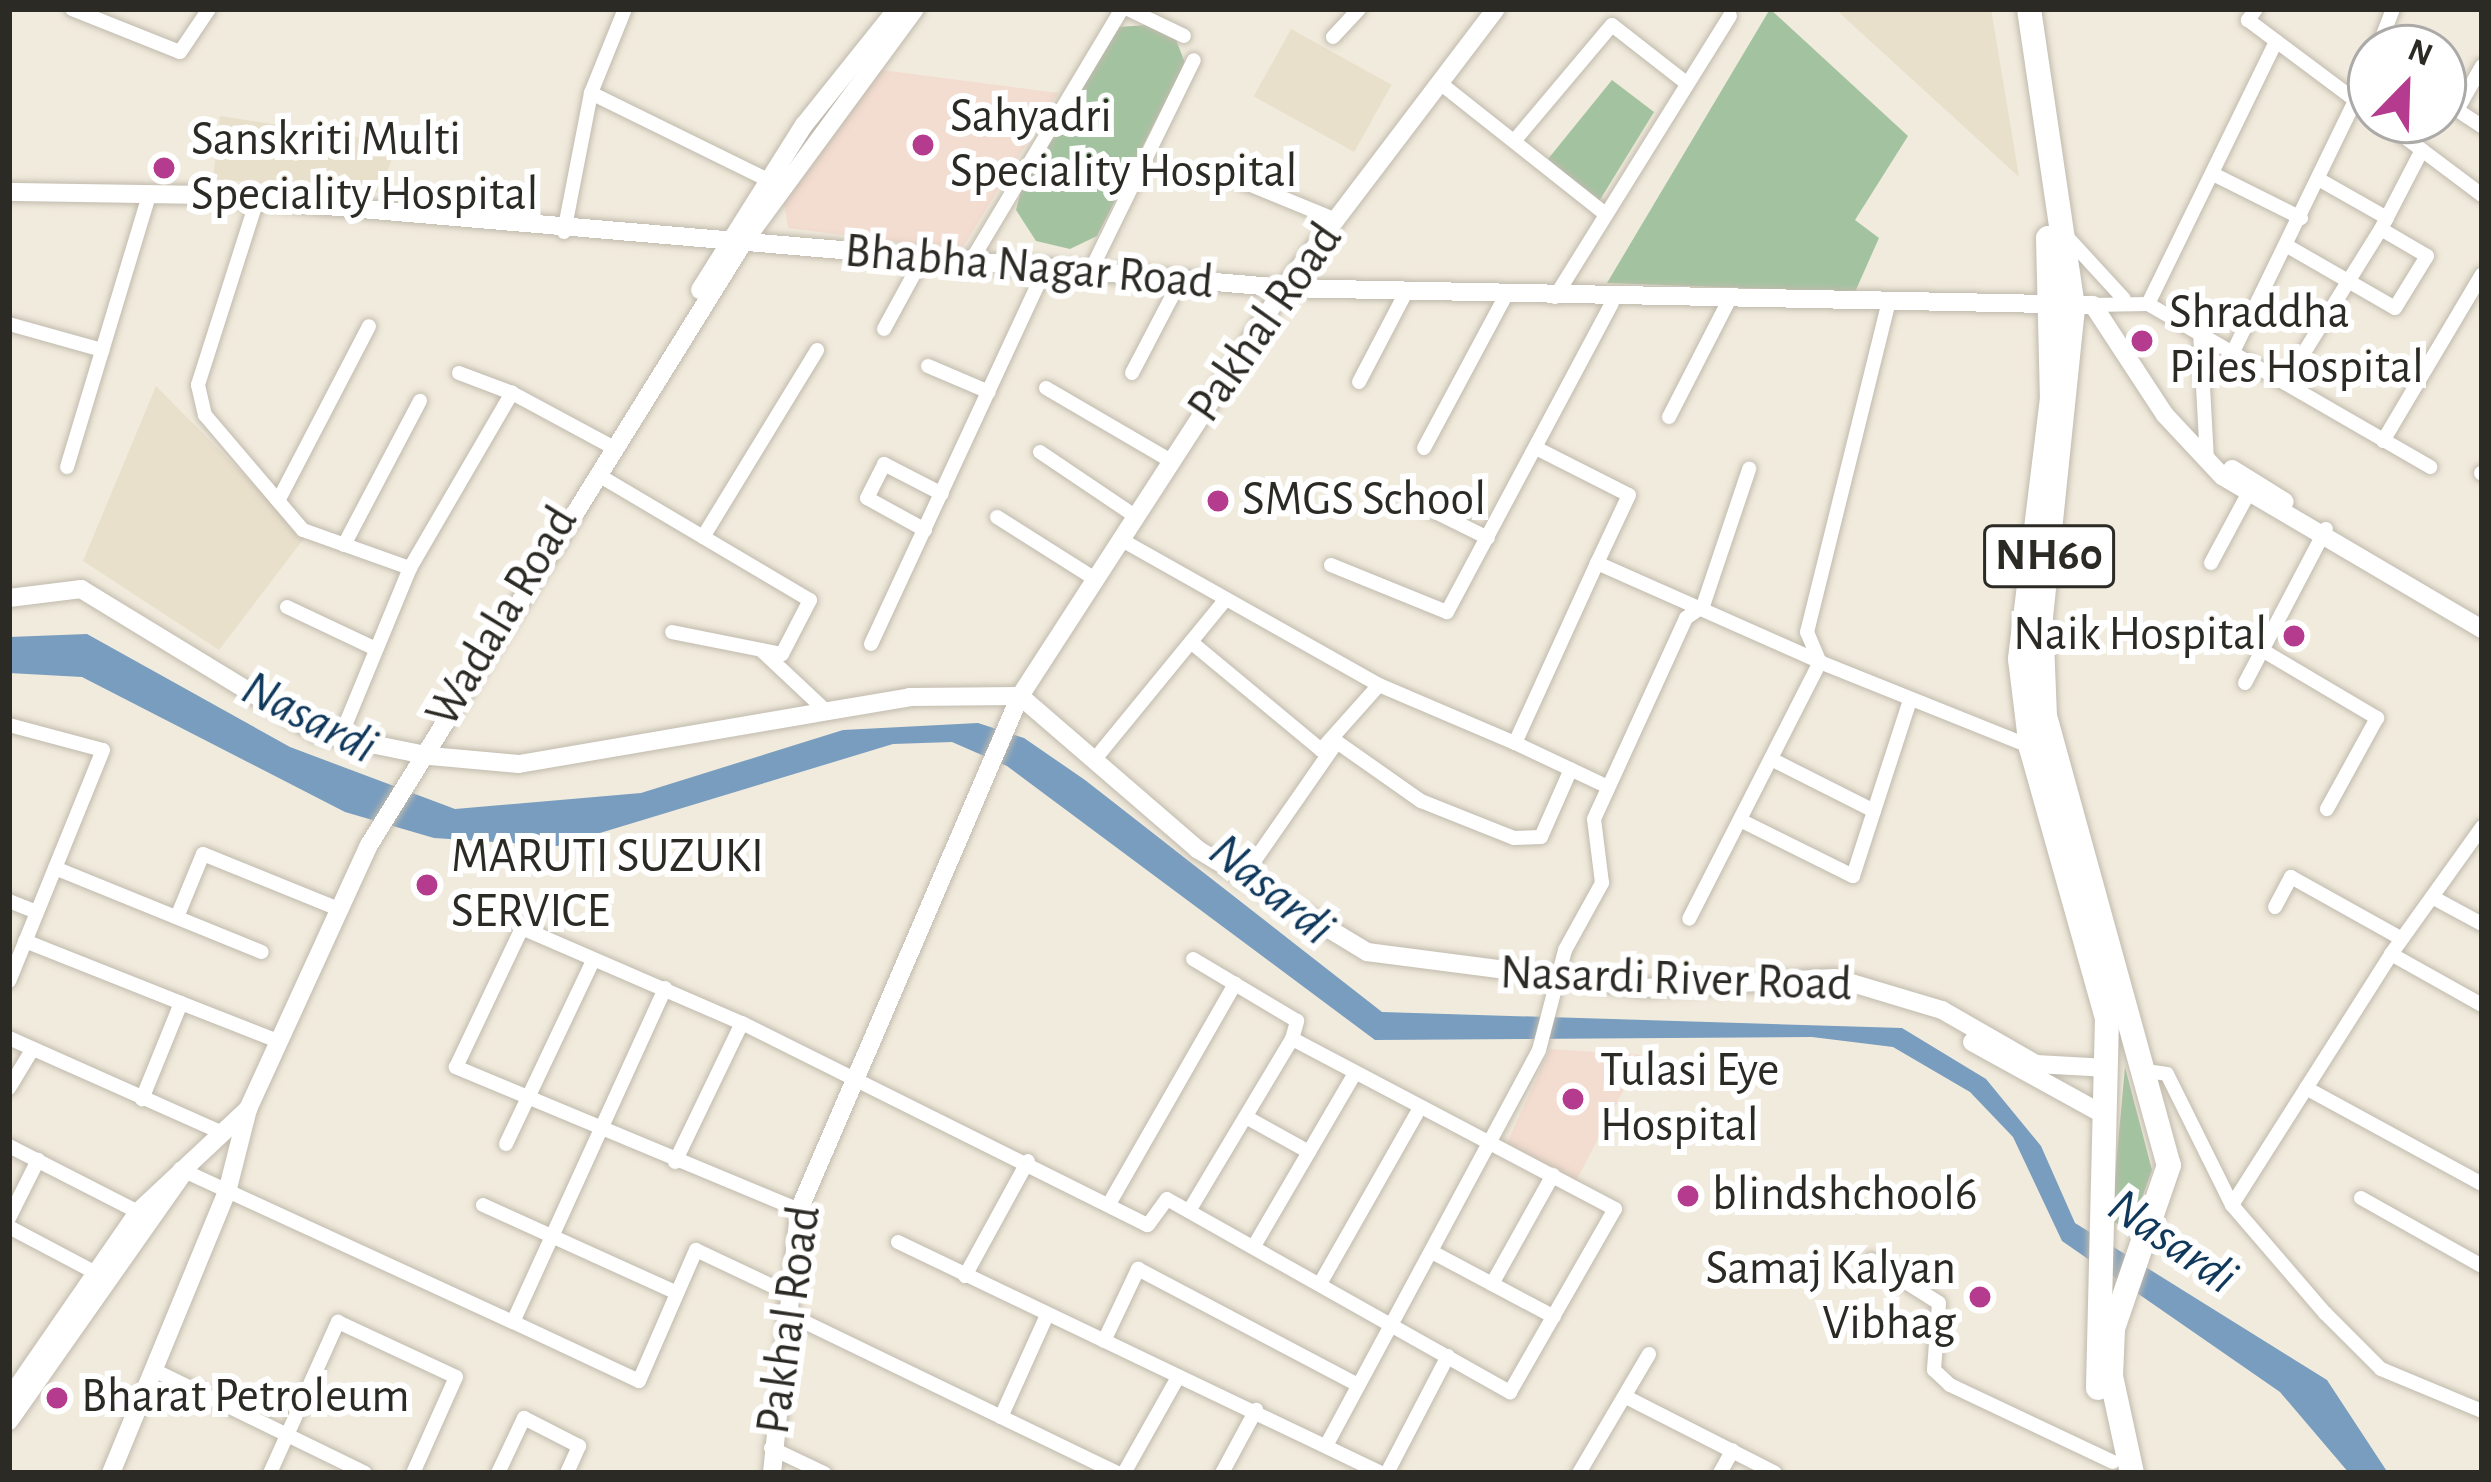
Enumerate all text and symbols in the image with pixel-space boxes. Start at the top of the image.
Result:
north arrow [2347,24,2467,144]
text: N [2403,33,2437,73]
place label: Sahyadri Speciality Hospital [950,88,1297,201]
place label: Sanskriti Multi Speciality Hospital [191,111,538,224]
marker: Sahyadri Speciality Hospital [907,129,939,161]
marker: Sanskriti Multi Speciality Hospital [148,152,180,184]
street label: Pakhal Road [1176,212,1356,434]
street label: Bhabha Nagar Road [842,223,1216,313]
place label: Shraddha Piles Hospital [2169,284,2424,397]
marker: Shraddha Piles Hospital [2126,325,2158,357]
place label: SMGS School [1242,472,1486,530]
marker: SMGS School [1205,488,1231,514]
street label: Wadala Road [415,496,591,738]
road number: NH60 [1983,517,2115,595]
place label: Naik Hospital [2013,607,2267,665]
marker: Naik Hospital [2278,620,2310,652]
water label: Nasardi [231,658,387,778]
water label: Nasardi [1196,821,1346,959]
place label: MARUTI SUZUKI SERVICE [451,828,764,941]
marker: MARUTI SUZUKI SERVICE [414,872,440,898]
street label: Nasardi River Road [1499,945,1853,1015]
place label: Tulasi Eye Hospital [1600,1042,1779,1155]
marker: Tulasi Eye Hospital [1557,1083,1589,1115]
place label: blindshchool6 [1712,1167,1977,1225]
water label: Nasardi [2096,1176,2248,1308]
marker: blindshchool6 [1675,1183,1701,1209]
street label: Pakhal Road [745,1202,835,1438]
place label: Samaj Kalyan Vibhag [1705,1240,1956,1353]
marker: Samaj Kalyan Vibhag [1967,1284,1993,1310]
place label: Bharat Petroleum [81,1369,410,1427]
marker: Bharat Petroleum [44,1385,70,1411]

